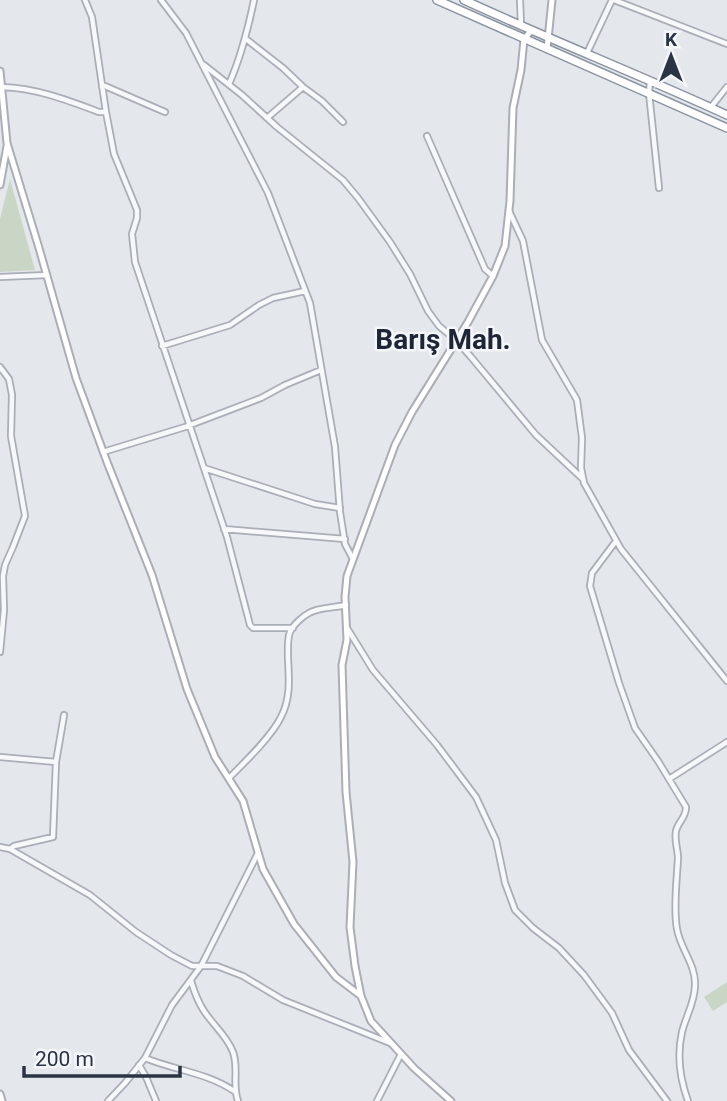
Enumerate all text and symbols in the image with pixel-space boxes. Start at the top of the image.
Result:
north arrow [636,21,706,91]
text: K [665,28,678,51]
district label: Barış Mah. [375,323,511,356]
scale bar [24,1034,180,1078]
text: 200 m [35,1047,94,1071]

